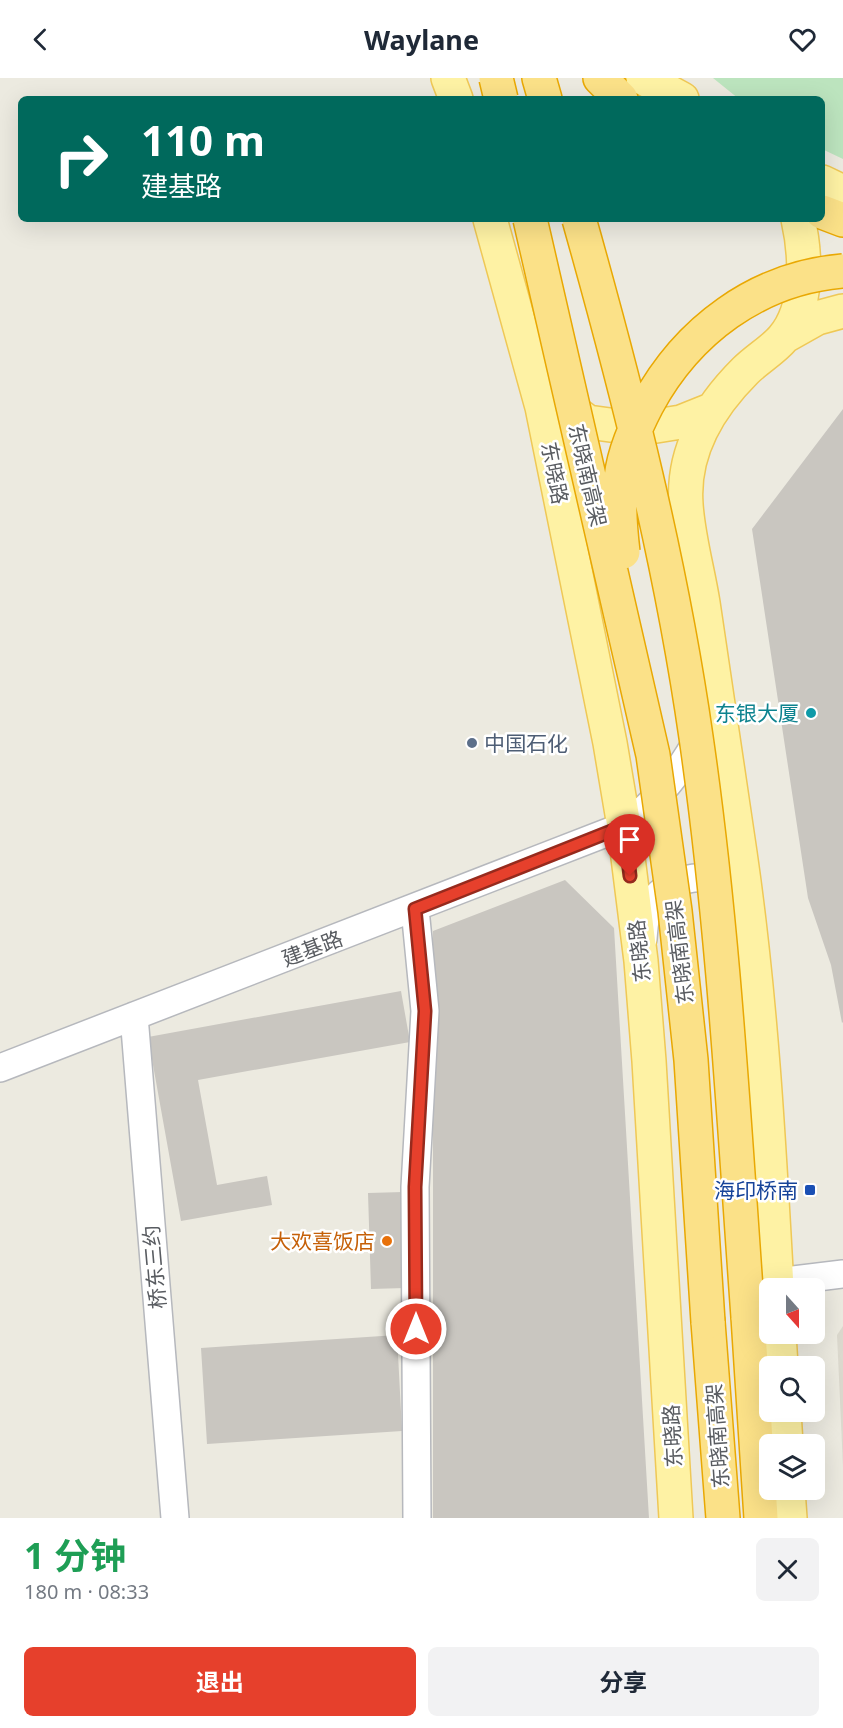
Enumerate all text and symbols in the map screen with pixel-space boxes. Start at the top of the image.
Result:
text: Waylane [364,21,479,58]
icon: back [24,23,57,56]
icon: heart [786,23,819,56]
text: 110 m [141,111,265,168]
icon: right [42,120,120,198]
text: 建基路 [141,167,222,204]
street label: 东晓南高架 [563,421,613,529]
street label: 东晓路 [535,439,575,507]
place label: 东银大厦 [715,699,799,727]
marker: 东银大厦 [804,706,818,720]
place label: 中国石化 [484,729,568,757]
marker: 中国石化 [465,736,479,750]
pin [604,814,655,876]
icon: arrive [613,823,646,856]
street label: 东晓南高架 [659,898,699,1006]
street label: 东晓路 [622,918,656,984]
street label: 建基路 [278,924,346,972]
place label: 海印桥南 [714,1176,798,1204]
marker: 海印桥南 [803,1183,817,1197]
street label: 桥东三约 [136,1224,172,1310]
place label: 大欢喜饭店 [270,1227,375,1255]
marker: 大欢喜饭店 [380,1234,394,1248]
north arrow [759,1278,825,1344]
map controls [759,1278,825,1500]
position arrow [384,1297,448,1361]
button: search [759,1356,825,1422]
street label: 东晓南高架 [699,1383,735,1489]
street label: 东晓路 [656,1404,688,1468]
button: layers [759,1434,825,1500]
text: 1 分钟 [24,1531,126,1580]
button: close [756,1538,819,1601]
text: 180 m · 08:33 [24,1578,149,1605]
button: 退出 [24,1647,416,1716]
button: 分享 [428,1647,819,1716]

